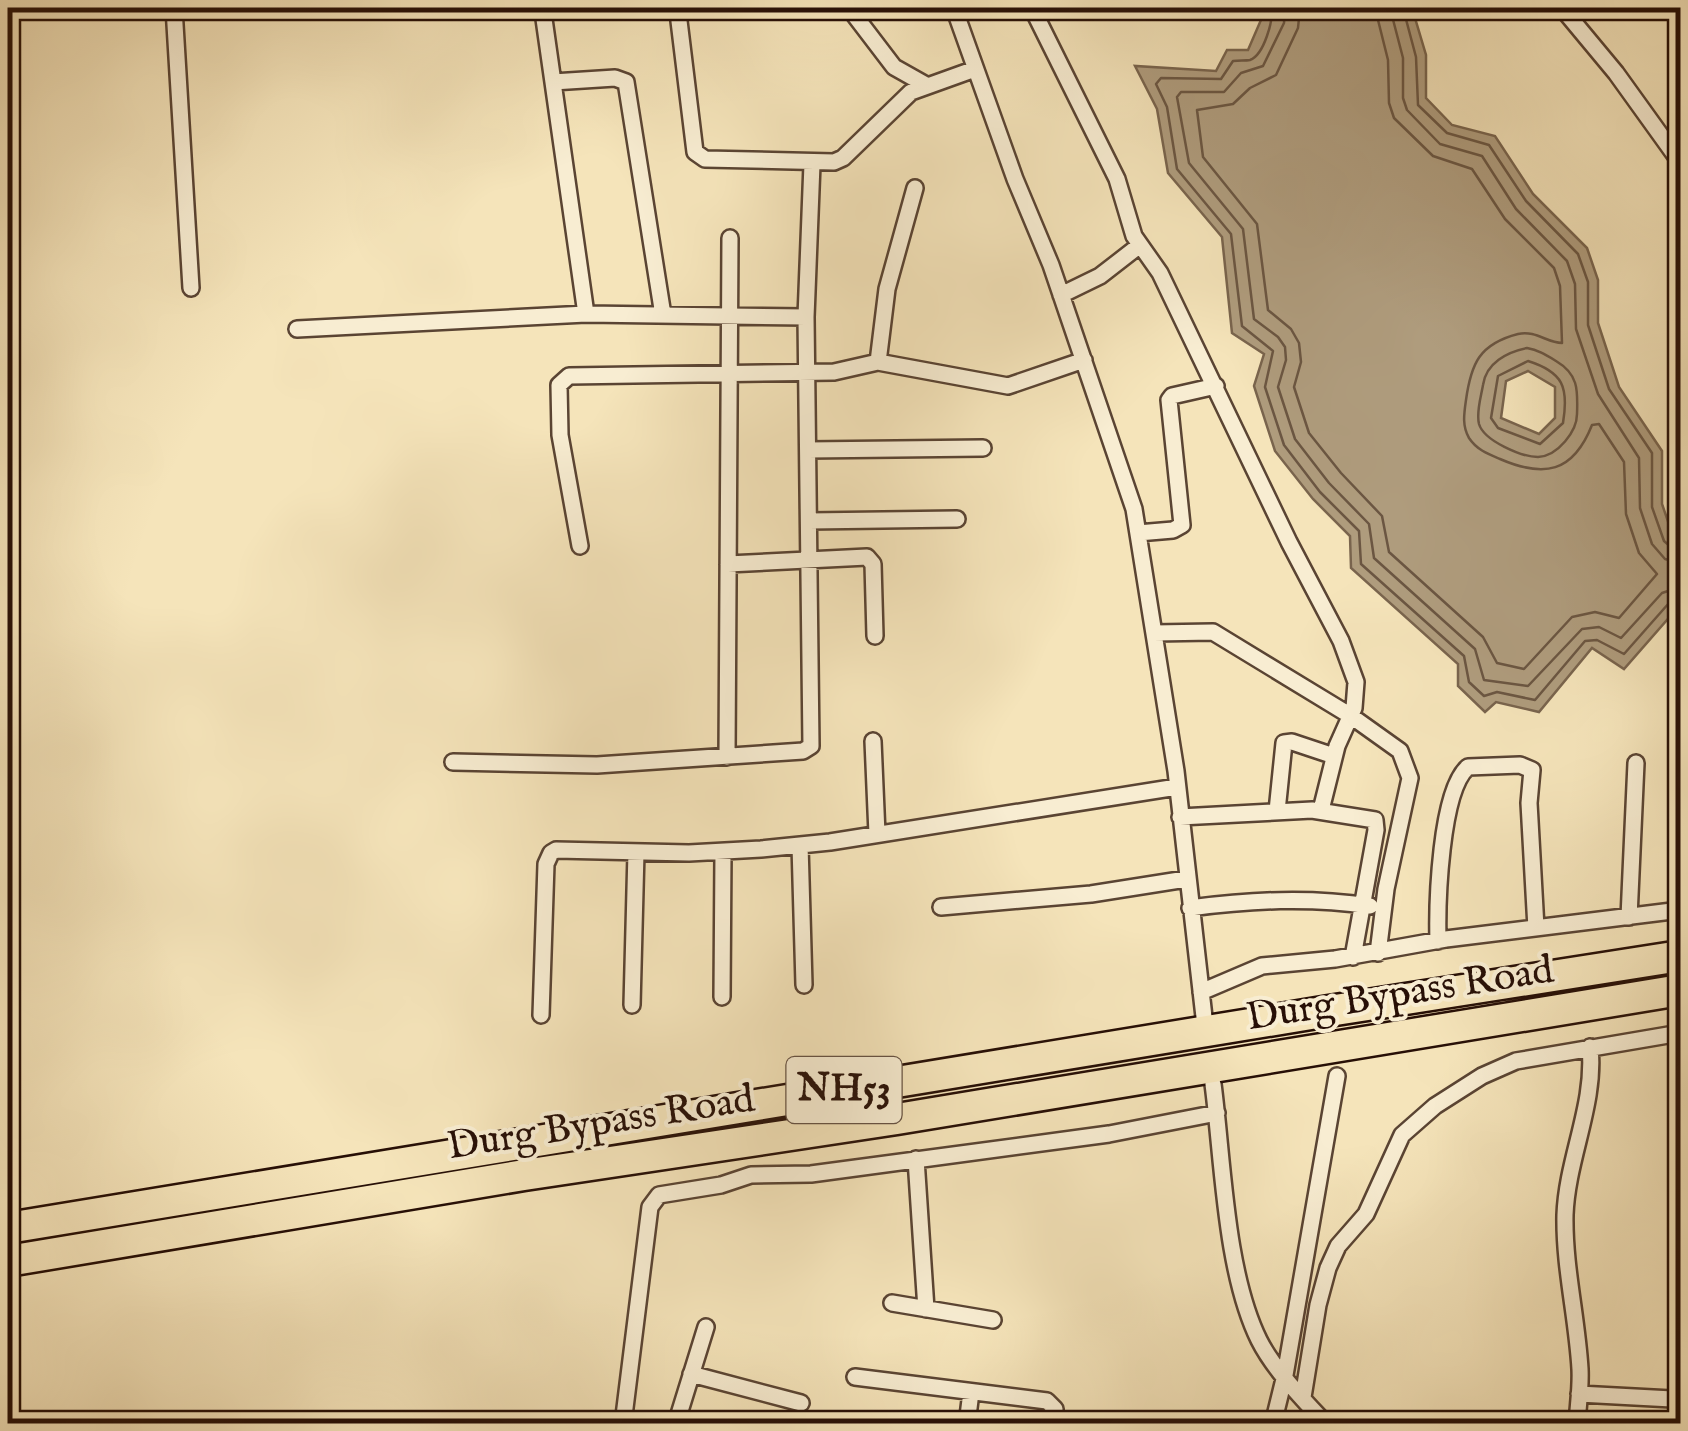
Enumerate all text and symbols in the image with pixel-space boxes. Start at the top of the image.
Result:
street label: Durg Bypass Road [1243,945,1558,1044]
road number: NH53 [786,1057,902,1123]
street label: Durg Bypass Road [444,1074,759,1173]

